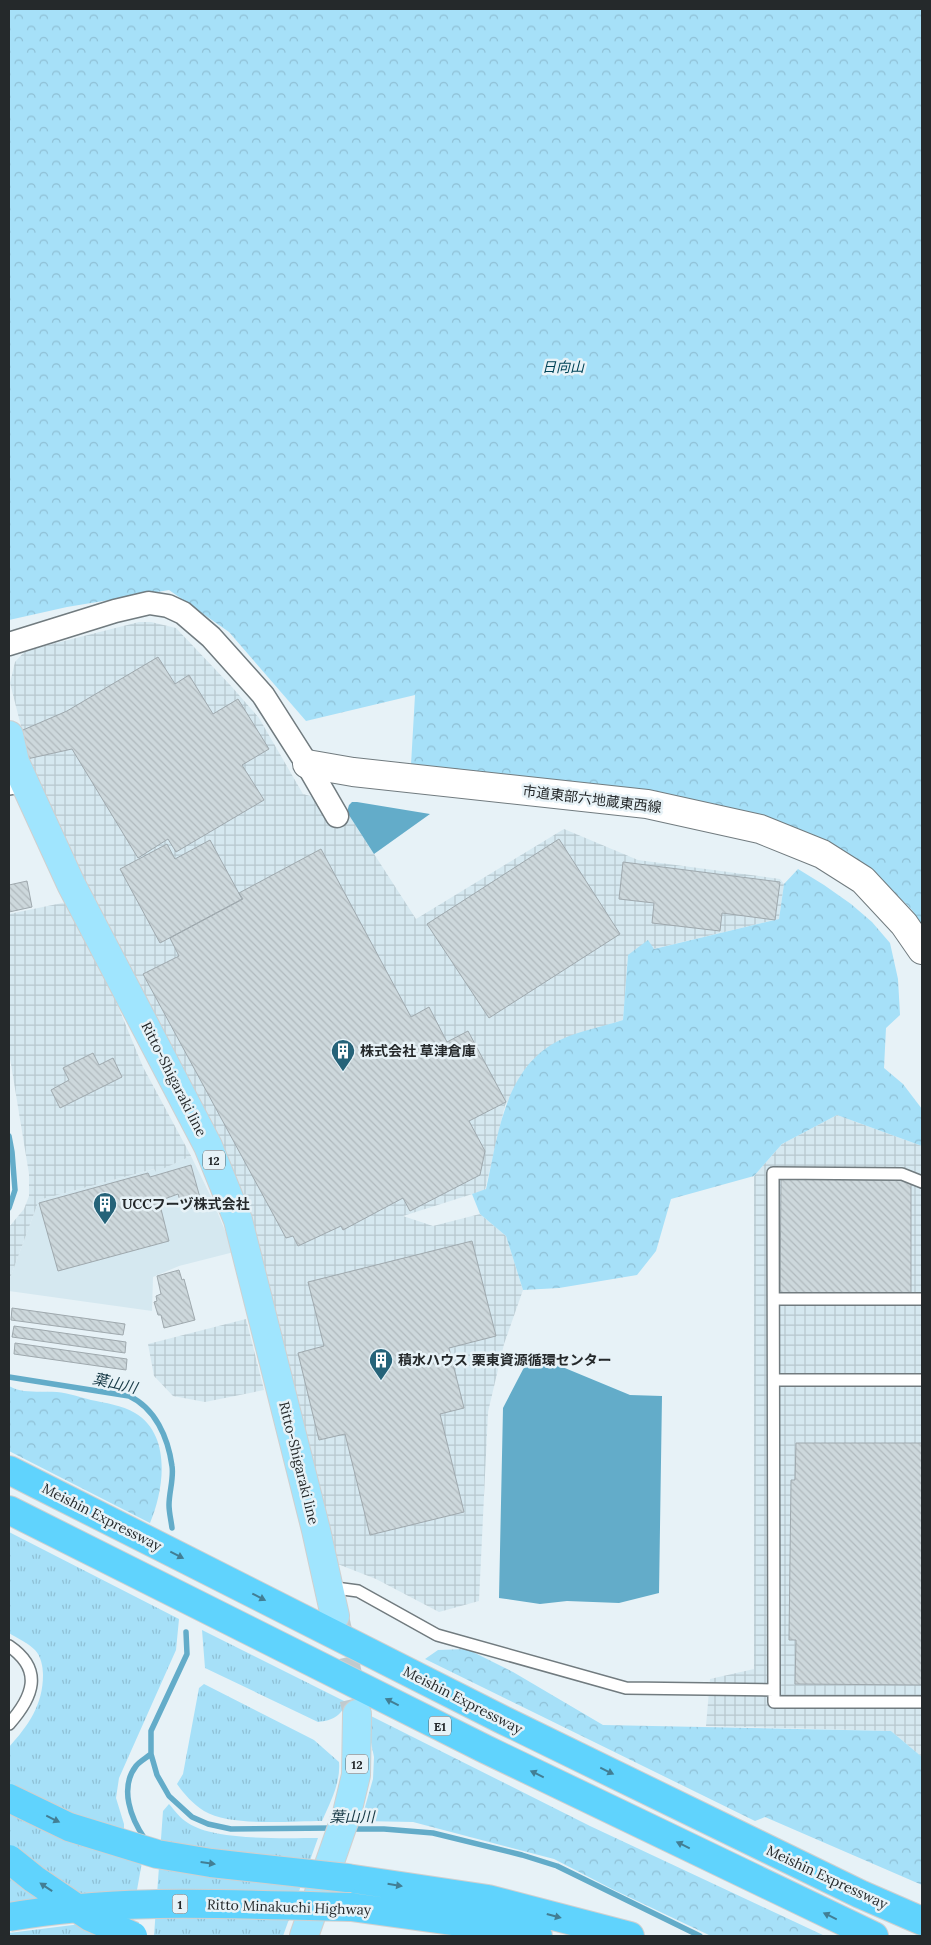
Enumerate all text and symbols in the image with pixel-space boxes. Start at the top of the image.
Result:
park label: 日向山 [542,358,585,376]
street label: 市道東部六地蔵東西線 [521,782,663,816]
street label: Ritto-Shigaraki line [137,1019,211,1140]
building icon: 株式会社 草津倉庫 [330,1038,356,1072]
place label: 株式会社 草津倉庫 [360,1042,476,1060]
road number: 12 [203,1150,225,1170]
building icon: UCCフーヅ株式会社 [92,1191,118,1225]
place label: UCCフーヅ株式会社 [122,1195,250,1213]
building icon: 積水ハウス 栗東資源循環センター [368,1347,394,1381]
place label: 積水ハウス 栗東資源循環センター [398,1351,612,1369]
water label: 葉山川 [91,1369,141,1398]
street label: Ritto-Shigaraki line [275,1400,323,1527]
street label: Meishin Expressway [39,1479,165,1555]
one-way arrow [170,1551,184,1559]
one-way arrow [252,1593,266,1601]
street label: Meishin Expressway [400,1662,526,1738]
one-way arrow [384,1698,399,1706]
road number: E1 [429,1716,451,1735]
road number: 12 [346,1755,368,1774]
one-way arrow [600,1767,615,1776]
one-way arrow [530,1770,544,1778]
water label: 葉山川 [329,1807,376,1826]
one-way arrow [45,1815,60,1823]
one-way arrow [676,1841,691,1849]
street label: Meishin Expressway [763,1841,891,1913]
one-way arrow [201,1859,217,1867]
one-way arrow [387,1881,403,1889]
one-way arrow [39,1882,52,1892]
road number: 1 [172,1895,188,1914]
street label: Ritto Minakuchi Highway [207,1895,372,1919]
one-way arrow [823,1912,837,1920]
one-way arrow [547,1913,562,1921]

